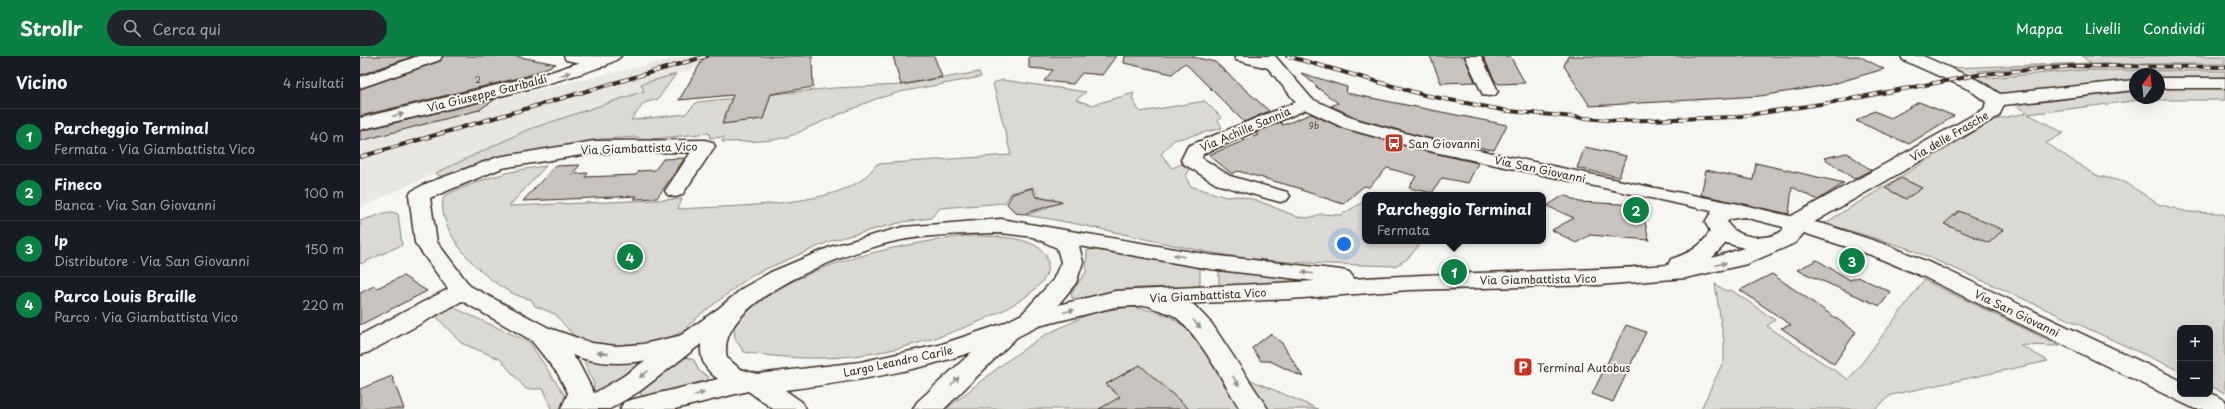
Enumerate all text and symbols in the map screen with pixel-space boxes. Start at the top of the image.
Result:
search box [107,10,387,46]
text: Strollr [20,14,83,42]
icon: search [121,17,143,39]
text: Cerca qui [153,17,221,40]
text: Mappa [2016,18,2063,39]
text: Livelli [2085,18,2121,39]
text: Condividi [2143,18,2205,39]
north arrow [2129,68,2165,104]
text: Vicino [16,69,67,95]
street label: Via Giuseppe Garibaldi [425,70,549,116]
one-way arrow [559,70,571,76]
house number: 2 [475,72,481,86]
text: 4 risultati [283,73,344,92]
street label: Via Achille Sannia [1197,102,1293,156]
street label: Via delle Frasche [1906,106,1992,165]
one-way arrow [392,112,404,118]
text: Parcheggio Terminal [54,116,209,139]
house number: 9b [1309,118,1319,132]
text: 1 [26,127,32,146]
text: 40 m [310,127,344,146]
bus stop icon: San Giovanni [1383,132,1405,154]
place label: San Giovanni [1408,135,1480,152]
street label: Via Giambattista Vico [580,137,698,159]
text: Fermata · Via Giambattista Vico [54,139,255,158]
street label: Via San Giovanni [1493,151,1587,187]
text: Fineco [54,172,102,195]
text: 2 [24,183,34,202]
text: 100 m [304,183,344,202]
popup [1362,192,1546,244]
text: Banca · Via San Giovanni [54,195,216,214]
pin: 2 [1623,195,1649,225]
text: Parcheggio Terminal [1377,197,1531,220]
text: Fermata [1377,220,1430,239]
text: Ip [54,228,68,251]
your location [1334,234,1354,254]
text: 3 [25,239,33,258]
text: 150 m [305,239,344,258]
pin: 4 [617,242,643,272]
pin: 3 [1839,246,1865,276]
text: Distributore · Via San Giovanni [54,251,250,270]
one-way arrow [1173,253,1185,259]
pin: 1 [1441,257,1467,287]
one-way arrow [1715,261,1727,267]
street label: Via Giambattista Vico [1479,269,1597,289]
one-way arrow [1301,270,1314,277]
street label: Via Giambattista Vico [1149,283,1267,307]
text: Parco Louis Braille [54,284,196,307]
street label: Via San Giovanni [1972,285,2062,341]
text: 4 [25,295,33,314]
text: 220 m [302,295,344,314]
text: Parco · Via Giambattista Vico [54,307,238,326]
one-way arrow [1062,307,1075,313]
one-way arrow [1192,319,1201,328]
map controls [2177,325,2213,397]
button: + [2177,325,2213,361]
street label: Largo Leandro Carile [842,341,954,381]
one-way arrow [597,350,609,356]
parking icon: Terminal Autobus [1512,356,1534,378]
place label: Terminal Autobus [1537,359,1630,376]
button: − [2177,361,2213,397]
one-way arrow [639,370,649,378]
one-way arrow [950,376,960,386]
one-way arrow [1232,376,1240,386]
one-way arrow [693,391,705,397]

